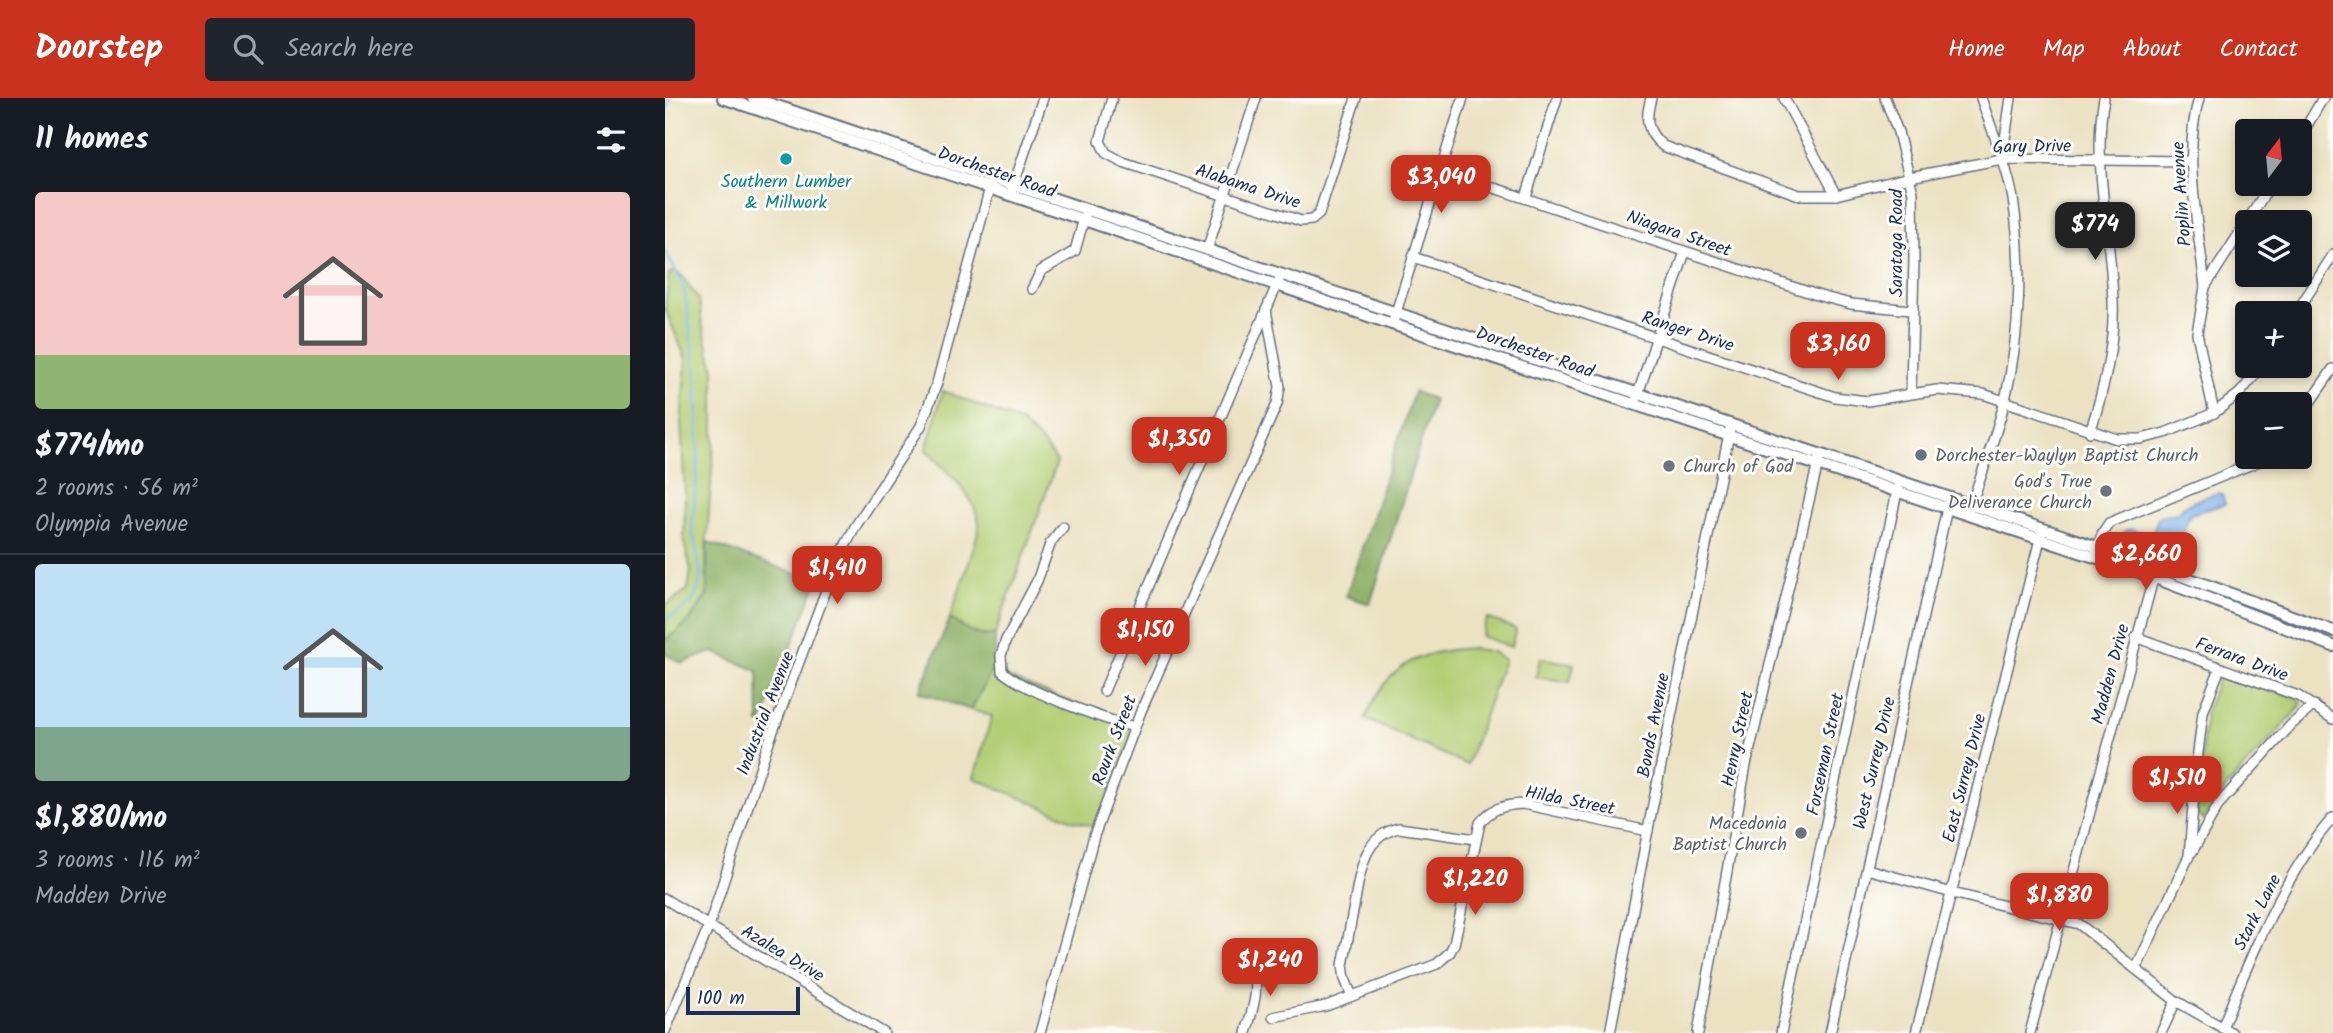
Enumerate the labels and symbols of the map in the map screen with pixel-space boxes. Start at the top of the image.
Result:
north arrow [2235,119,2312,196]
street label: Gary Drive [1992,132,2072,163]
street label: Dorchester Road [933,140,1061,208]
street label: Poplin Avenue [2164,140,2201,247]
marker: Southern Lumber & Millwork [778,151,794,167]
pin: $3,040 [1384,156,1498,215]
street label: Alabama Drive [1191,157,1304,218]
place label: Southern Lumber & Millwork [721,168,852,218]
street label: Saratoga Road [1883,188,1912,297]
pin: $774 [2054,202,2136,262]
street label: Niagara Street [1622,203,1736,266]
street label: Ranger Drive [1637,304,1738,361]
street label: Dorchester Road [1471,320,1599,388]
pin: $3,160 [1781,322,1895,382]
pin: $1,350 [1122,418,1236,477]
place label: Dorchester-Waylyn Baptist Church [1935,442,2198,471]
marker: Dorchester-Waylyn Baptist Church [1913,447,1929,463]
place label: Church of God [1683,453,1794,482]
marker: Church of God [1661,458,1677,474]
place label: God's True Deliverance Church [1948,468,2092,518]
marker: God's True Deliverance Church [2098,483,2114,499]
pin: $2,660 [2089,532,2203,592]
pin: $1,410 [780,546,894,606]
pin: $1,150 [1088,608,1202,668]
street label: Madden Drive [2084,621,2139,728]
street label: Ferrara Drive [2191,630,2292,691]
street label: Industrial Avenue [729,647,803,780]
street label: Bonds Avenue [1630,670,1679,780]
street label: Henry Street [1714,688,1763,790]
street label: Forseman Street [1799,689,1854,818]
street label: Rourk Street [1085,690,1146,790]
street label: West Surrey Drive [1846,694,1905,833]
street label: East Surrey Drive [1935,711,1996,846]
pin: $1,510 [2120,756,2234,816]
street label: Hilda Street [1522,779,1618,825]
place label: Macedonia Baptist Church [1673,810,1787,860]
marker: Macedonia Baptist Church [1793,825,1809,841]
pin: $1,220 [1418,858,1532,917]
street label: Stark Lane [2227,869,2290,956]
pin: $1,880 [2002,874,2116,933]
street label: Azalea Drive [735,918,830,991]
pin: $1,240 [1213,939,1327,998]
scale bar [686,984,800,1016]

